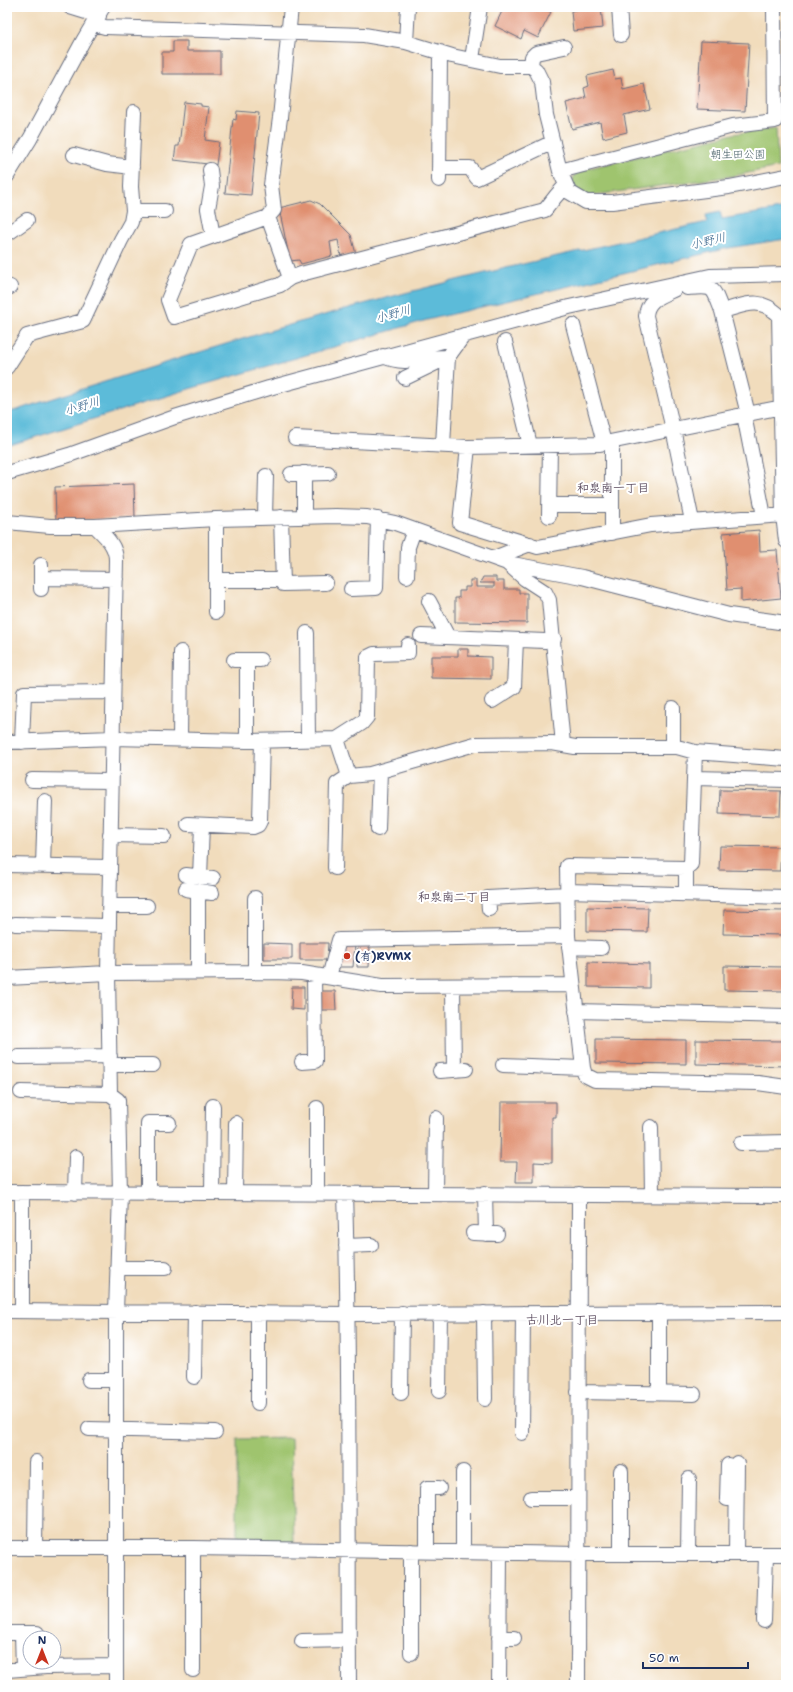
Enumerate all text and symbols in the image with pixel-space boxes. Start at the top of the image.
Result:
park label: 朝生田公園 [711,147,766,162]
water label: 小野川 [689,229,727,253]
water label: 小野川 [373,301,413,327]
water label: 小野川 [62,393,102,419]
district label: 和泉南一丁目 [577,480,649,496]
district label: 和泉南二丁目 [418,889,490,905]
place label: (有)RVMX [355,949,411,964]
marker: (有)RVMX [342,951,352,961]
district label: 古川北一丁目 [526,1312,598,1328]
north arrow [22,1630,62,1670]
text: N [38,1633,47,1648]
scale bar [643,1644,748,1670]
text: 50 m [649,1650,679,1666]

